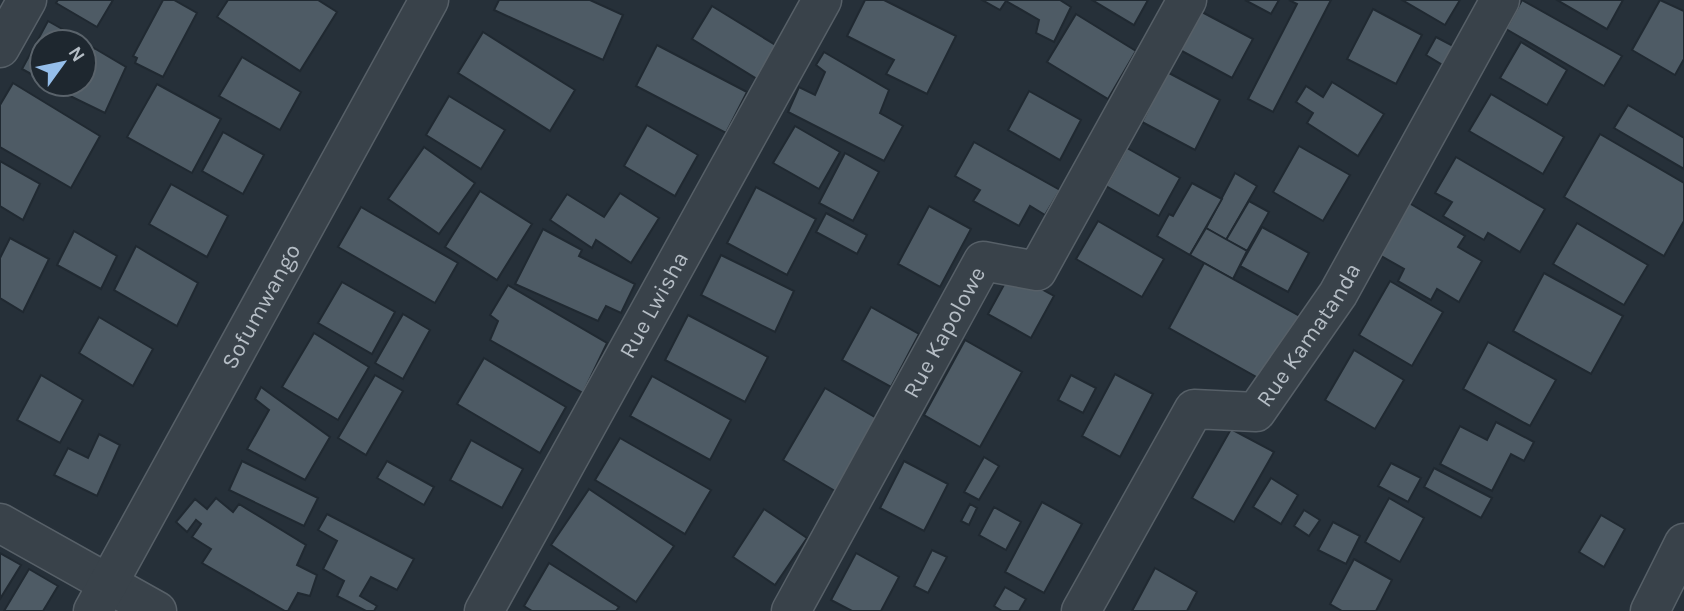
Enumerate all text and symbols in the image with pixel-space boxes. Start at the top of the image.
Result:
north arrow [28,28,98,98]
text: N [63,43,89,66]
street label: Sofumwango [216,239,306,374]
street label: Rue Lwisha [614,247,694,363]
street label: Rue Kamatanda [1251,258,1366,412]
street label: Rue Kapolowe [898,262,991,403]

